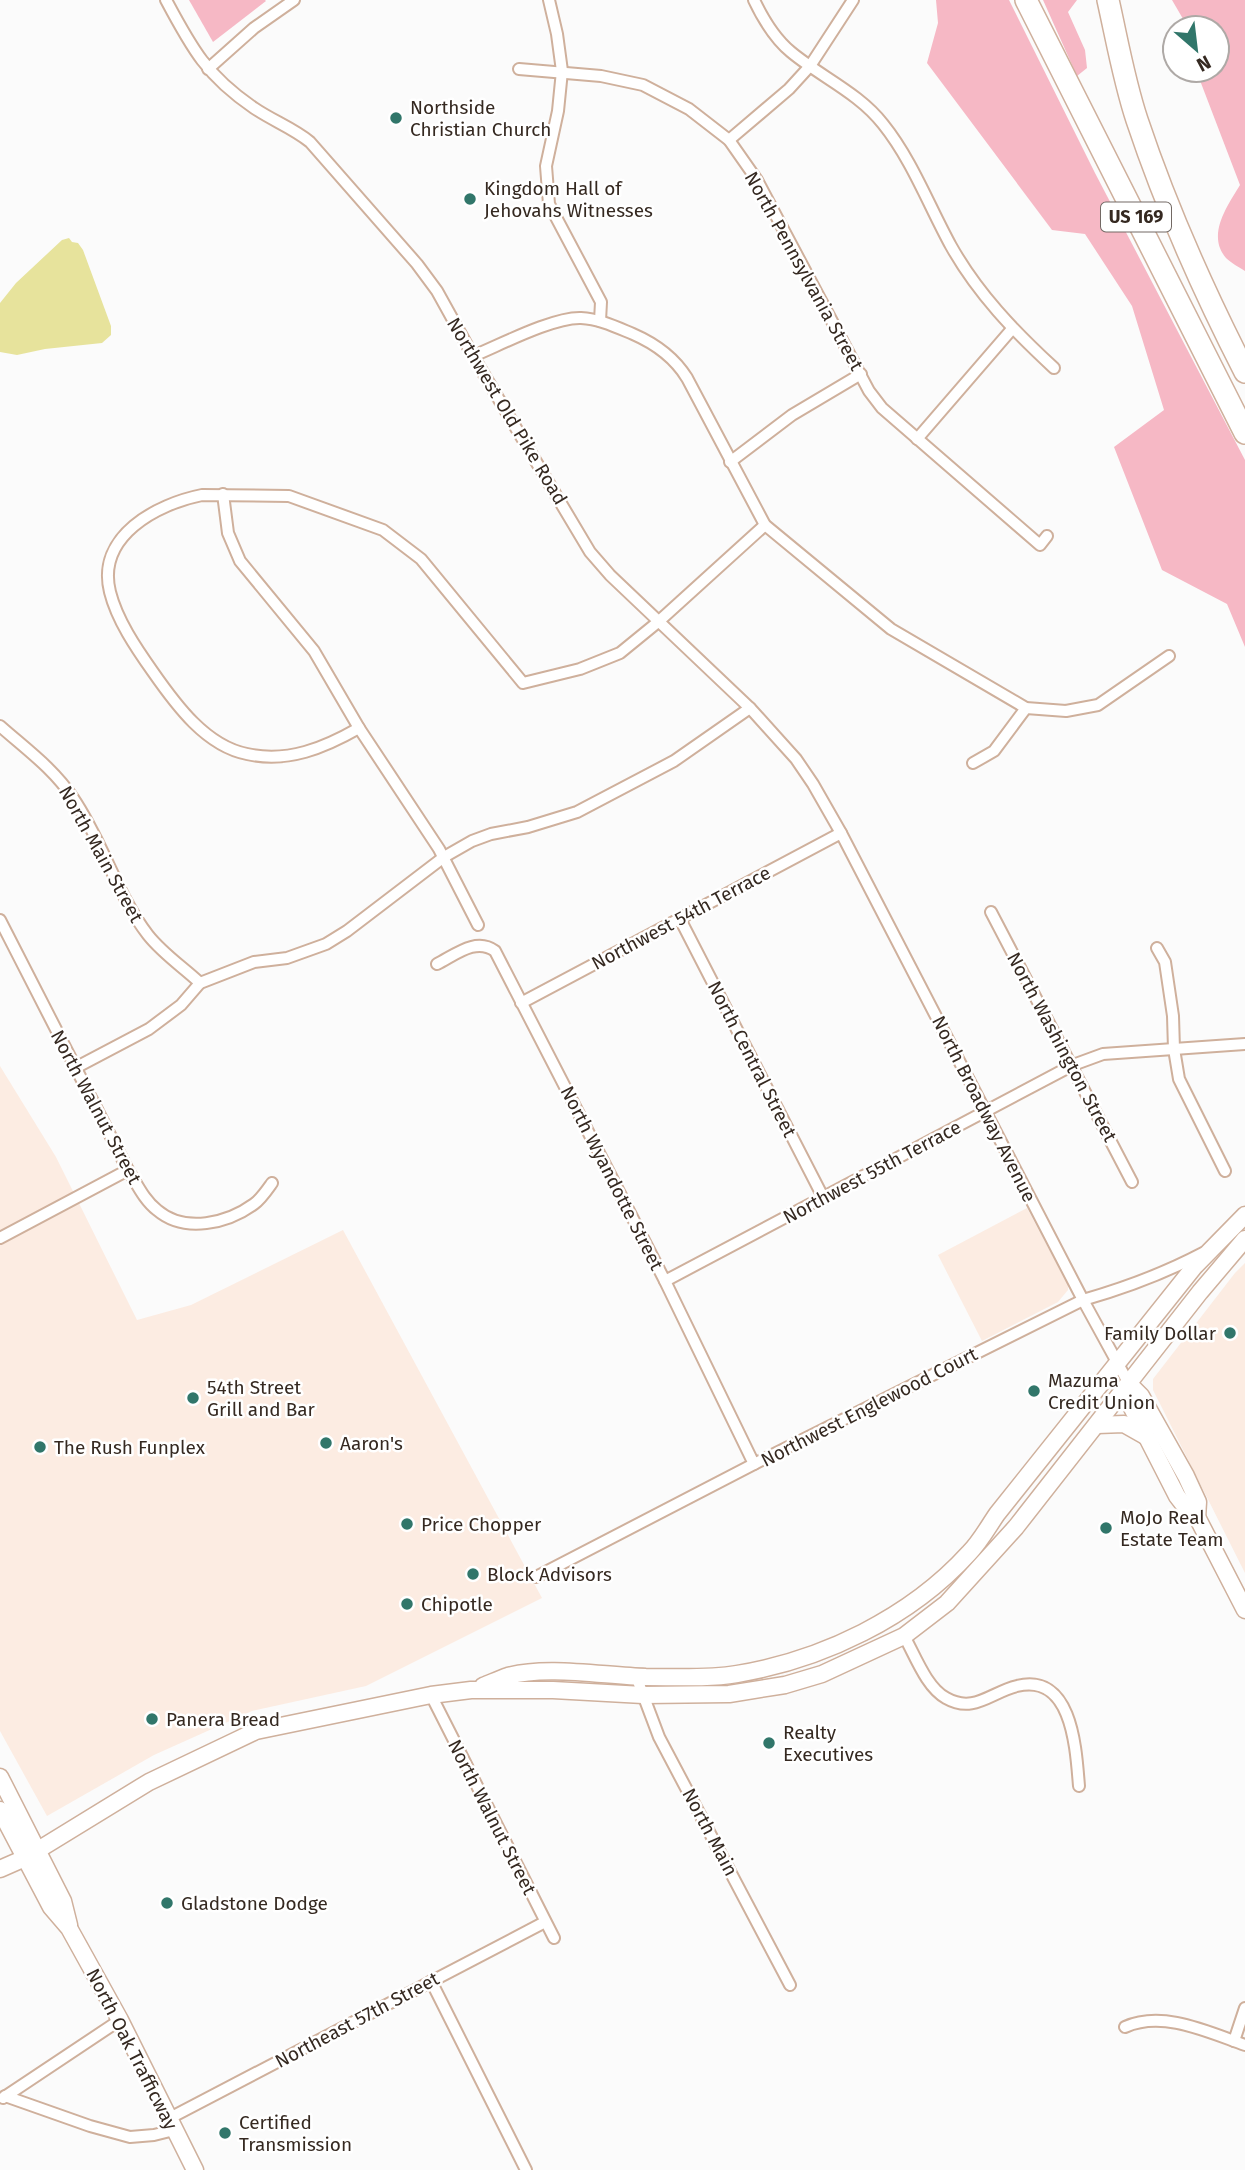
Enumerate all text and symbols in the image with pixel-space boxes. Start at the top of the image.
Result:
north arrow [1161,14,1231,84]
text: N [1193,50,1215,77]
place label: Northside Christian Church [410,96,552,141]
marker: Northside Christian Church [388,110,404,126]
street label: North Pennsylvania Street [740,168,868,374]
place label: Kingdom Hall of Jehovahs Witnesses [484,177,653,222]
marker: Kingdom Hall of Jehovahs Witnesses [462,191,478,207]
road number: US 169 [1101,202,1171,232]
street label: Northwest Old Pike Road [442,313,572,509]
street label: North Main Street [54,782,148,926]
street label: Northwest 54th Terrace [588,861,774,975]
street label: North Washington Street [1002,948,1122,1146]
street label: North Central Street [703,977,801,1141]
street label: North Broadway Avenue [927,1012,1041,1206]
street label: North Walnut Street [46,1026,146,1188]
street label: North Wyandotte Street [556,1082,668,1274]
street label: Northwest 55th Terrace [779,1115,965,1229]
place label: Family Dollar [1104,1322,1217,1345]
marker: Family Dollar [1222,1325,1238,1341]
street label: Northwest Englewood Court [757,1342,981,1472]
place label: Mazuma Credit Union [1048,1369,1155,1414]
place label: 54th Street Grill and Bar [207,1376,316,1421]
marker: Mazuma Credit Union [1026,1383,1042,1399]
marker: 54th Street Grill and Bar [185,1390,201,1406]
place label: Aaron's [340,1432,403,1455]
marker: Aaron's [318,1435,334,1451]
place label: The Rush Funplex [54,1436,206,1459]
marker: The Rush Funplex [32,1439,48,1455]
place label: MoJo Real Estate Team [1120,1506,1224,1551]
place label: Price Chopper [421,1513,542,1536]
marker: Price Chopper [399,1516,415,1532]
marker: MoJo Real Estate Team [1098,1520,1114,1536]
place label: Block Advisors [487,1563,612,1586]
marker: Block Advisors [465,1566,481,1582]
place label: Chipotle [421,1593,493,1616]
marker: Chipotle [399,1596,415,1612]
place label: Panera Bread [166,1708,280,1731]
marker: Panera Bread [144,1711,160,1727]
place label: Realty Executives [783,1721,873,1766]
marker: Realty Executives [761,1735,777,1751]
street label: North Walnut Street [443,1736,541,1898]
street label: North Main [677,1784,743,1880]
place label: Gladstone Dodge [181,1892,328,1915]
marker: Gladstone Dodge [159,1895,175,1911]
street label: North Oak Trafficway [81,1965,183,2134]
street label: Northeast 57th Street [271,1967,443,2073]
place label: Certified Transmission [239,2111,352,2156]
marker: Certified Transmission [217,2125,233,2141]

